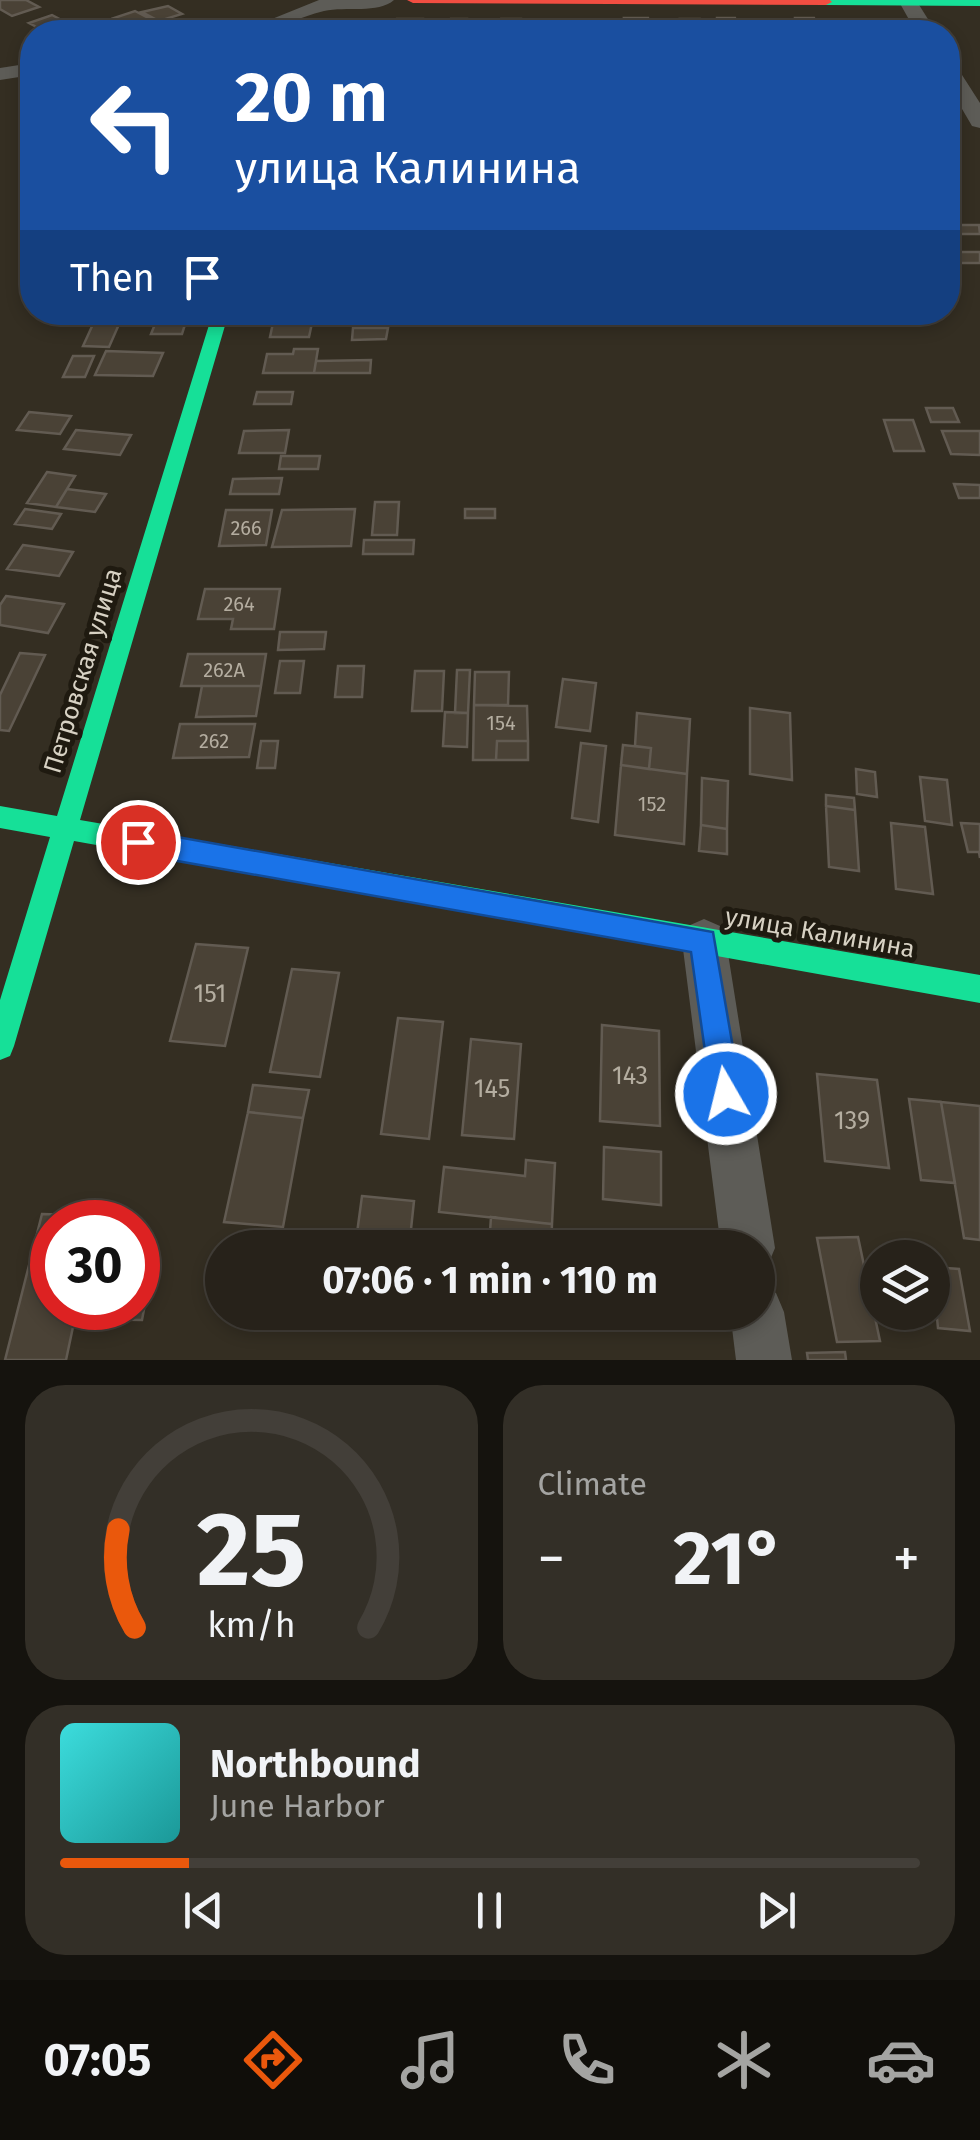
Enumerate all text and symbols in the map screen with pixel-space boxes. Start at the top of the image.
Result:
text: 20 m [235,56,388,140]
icon: left [70,60,200,190]
text: улица Калинина [235,141,581,195]
icon: arrive [175,250,230,305]
text: Then [70,255,155,301]
house number: 266 [230,516,262,540]
street label: Петровская улица [38,565,128,777]
house number: 264 [223,592,255,616]
house number: 262А [203,658,245,682]
house number: 154 [486,711,516,735]
house number: 262 [199,729,229,753]
house number: 152 [638,792,666,816]
pin [96,800,181,885]
icon: arrive [111,815,166,870]
street label: улица Калинина [723,902,917,964]
house number: 151 [194,979,226,1009]
position arrow [674,1042,778,1146]
house number: 143 [612,1061,648,1091]
house number: 145 [474,1074,510,1104]
house number: 139 [834,1106,870,1136]
speed limit sign: 30 [30,1200,160,1330]
map controls [860,1240,950,1330]
button: layers [860,1240,950,1330]
text: 07:06 · 1 min · 110 m [322,1257,658,1303]
text: Climate [538,1465,647,1503]
text: 25 [196,1488,306,1613]
text: 21° [673,1514,784,1604]
text: − [538,1526,565,1592]
text: + [893,1526,920,1592]
text: km/h [207,1604,295,1646]
text: Northbound [210,1741,421,1787]
text: June Harbor [210,1787,385,1825]
icon: previous [176,1883,231,1938]
icon: pause [462,1883,517,1938]
icon: next [749,1883,804,1938]
icon: directions [238,2025,308,2095]
icon: music [395,2025,465,2095]
icon: phone [552,2025,622,2095]
icon: climate [709,2025,779,2095]
icon: car [866,2025,936,2095]
text: 07:05 [44,2033,151,2087]

